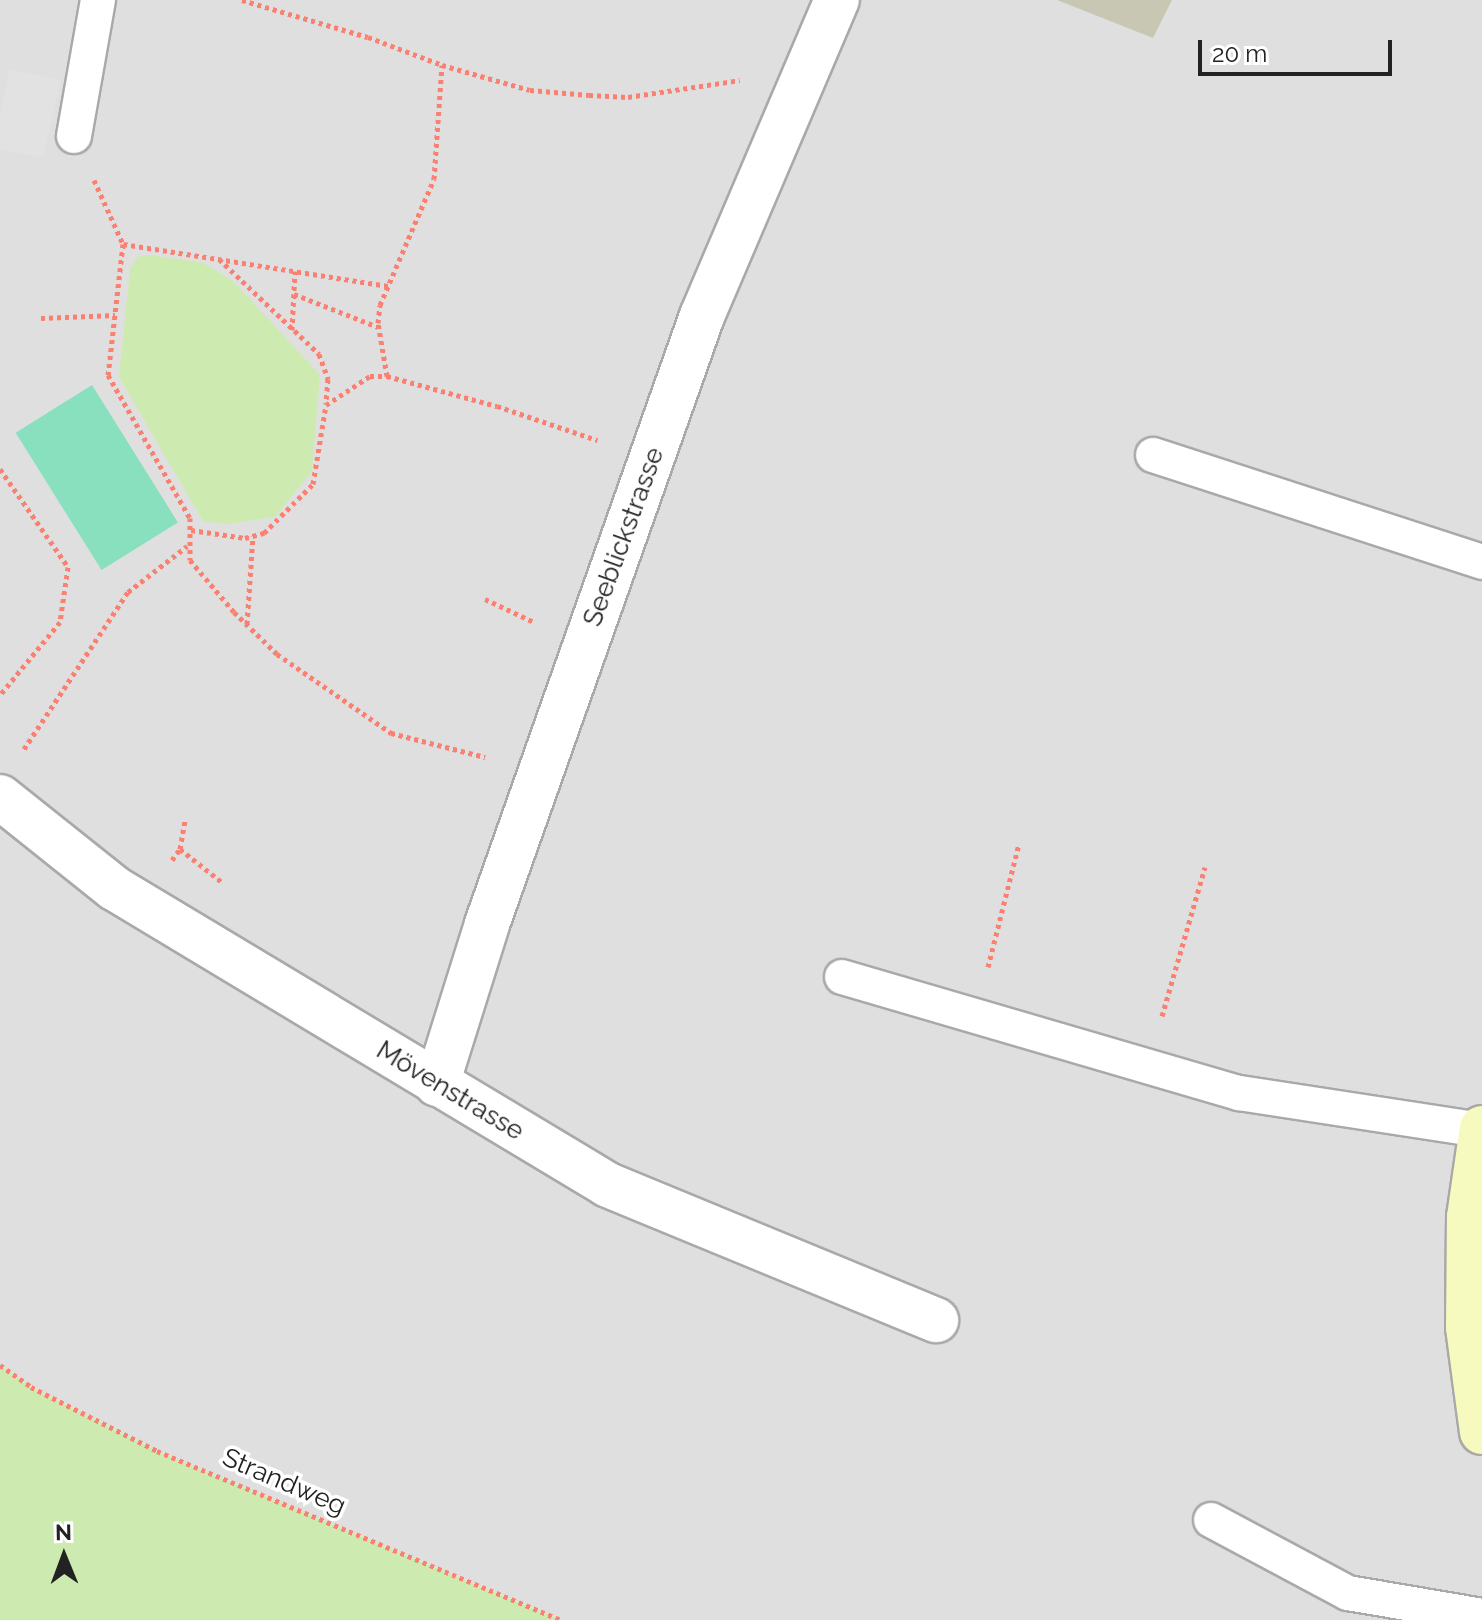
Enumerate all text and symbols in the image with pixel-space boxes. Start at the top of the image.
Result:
scale bar [1202,24,1396,74]
text: 20 m [1212,39,1267,68]
street label: Seeblickstrasse [577,443,671,631]
street label: Mövenstrasse [371,1035,529,1147]
street label: Strandweg [218,1442,350,1522]
north arrow [24,1516,104,1596]
text: N [55,1519,72,1545]

